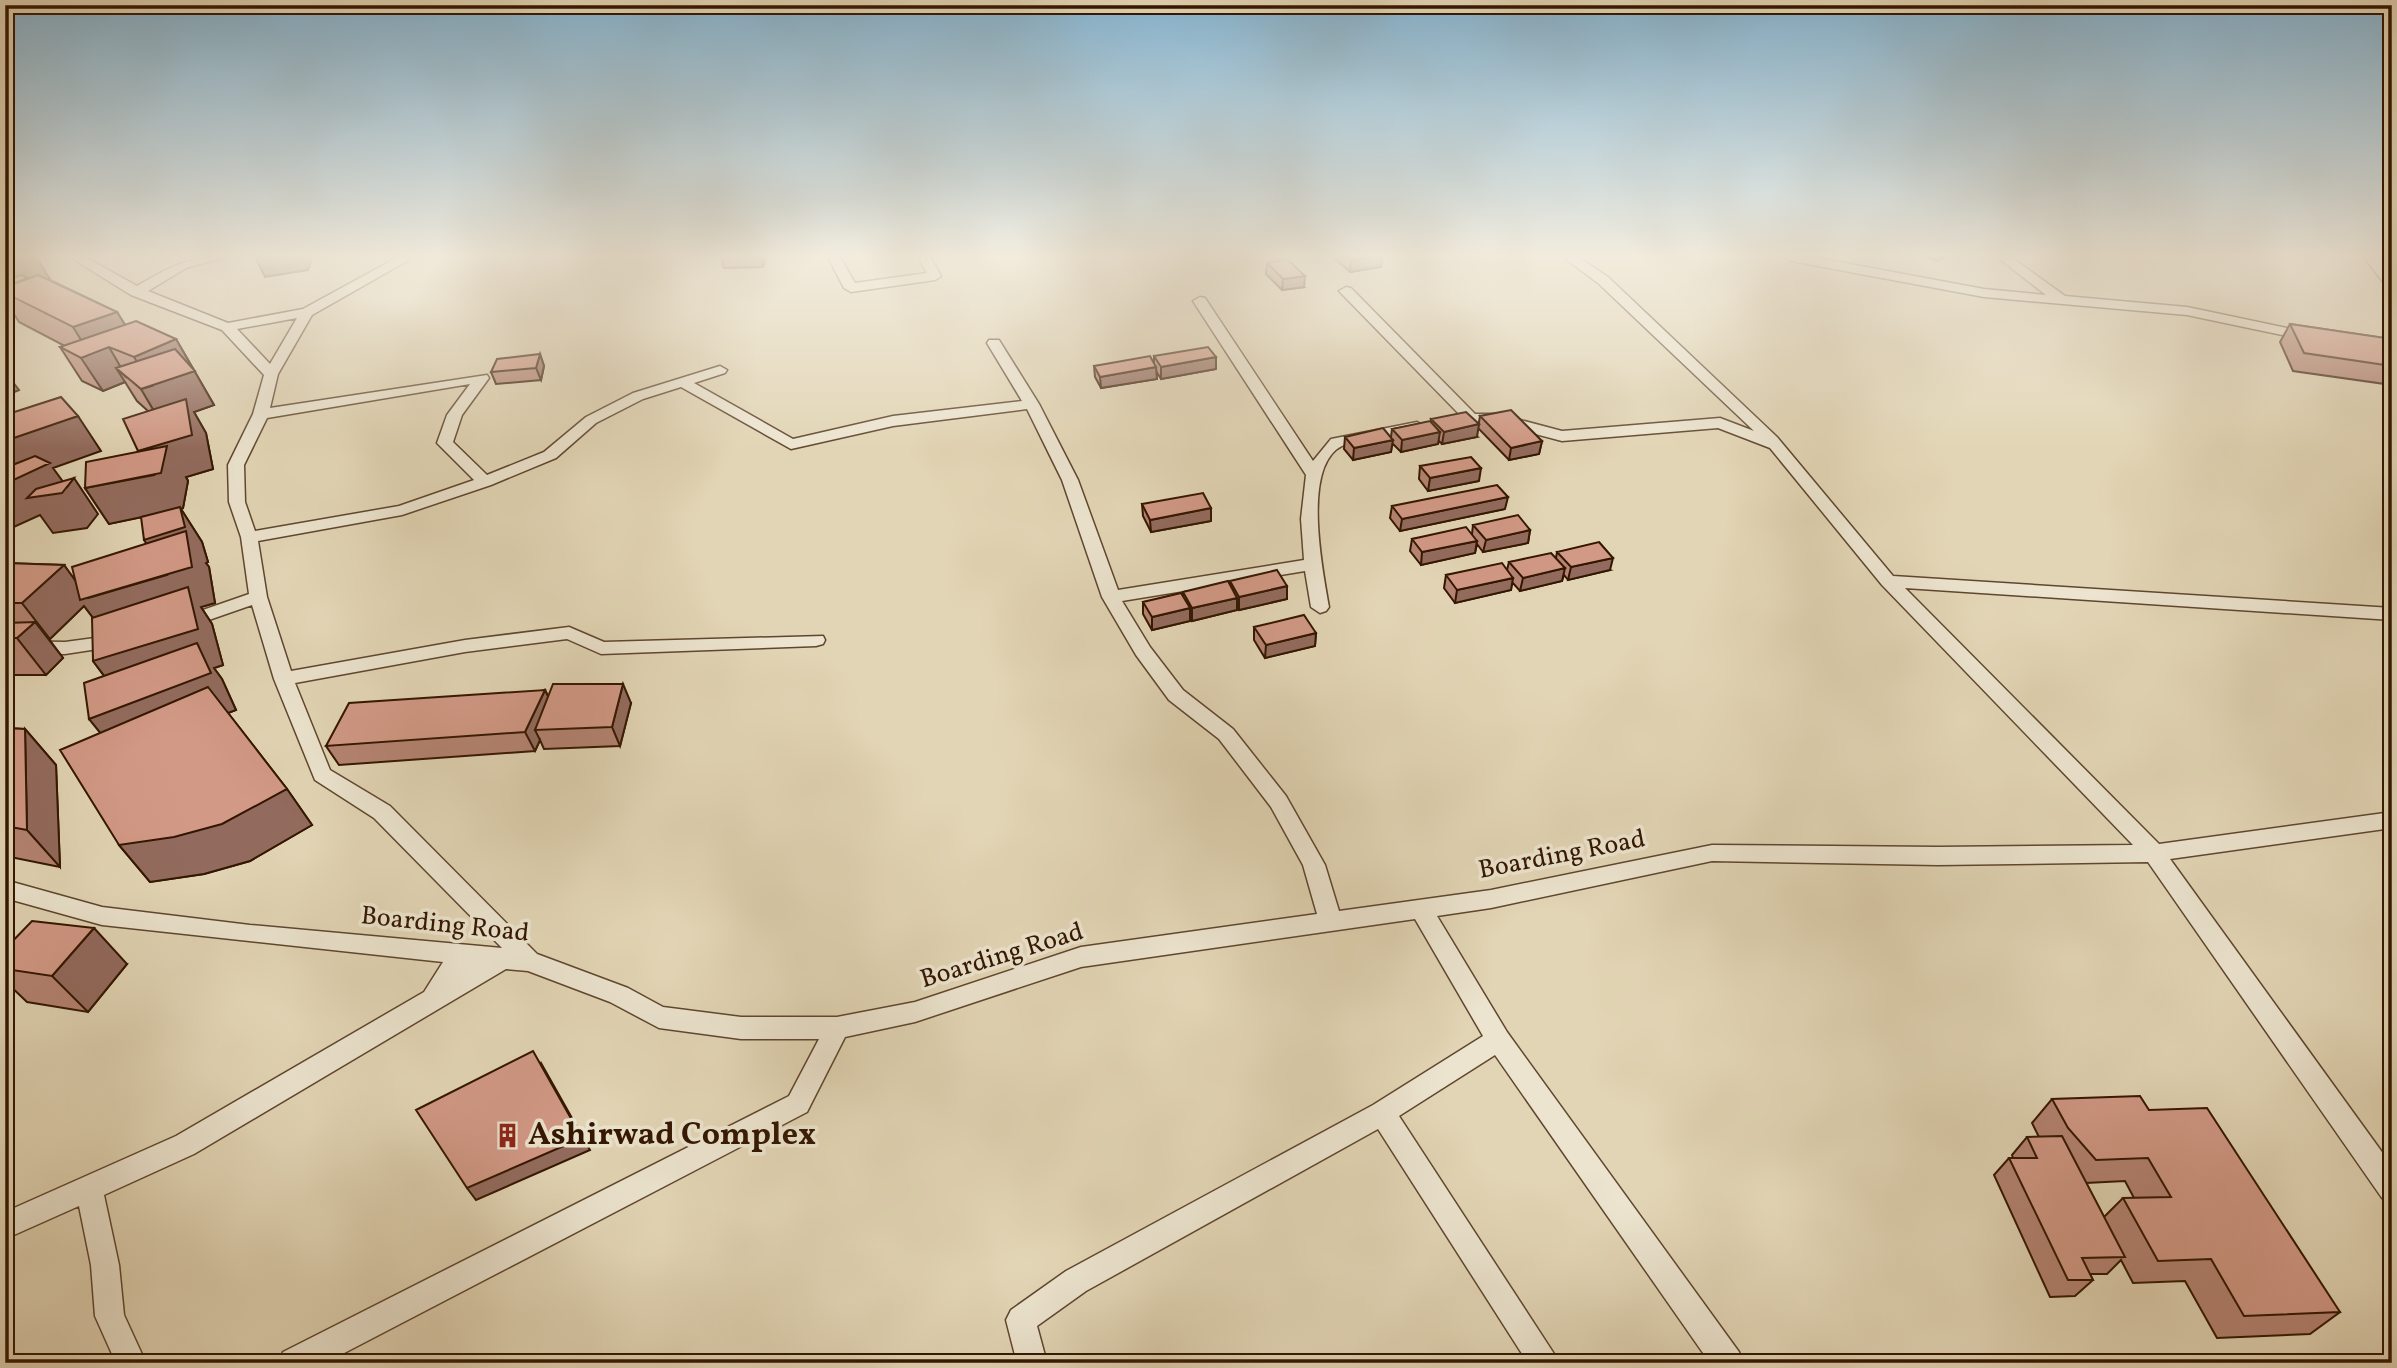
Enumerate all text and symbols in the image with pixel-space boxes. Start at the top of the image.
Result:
street label: Boarding Road [1476,821,1648,889]
street label: Boarding Road [359,898,531,952]
street label: Boarding Road [916,914,1088,998]
place label: Ashirwad Complex [528,1114,816,1158]
building icon: Ashirwad Complex [494,1122,522,1150]

